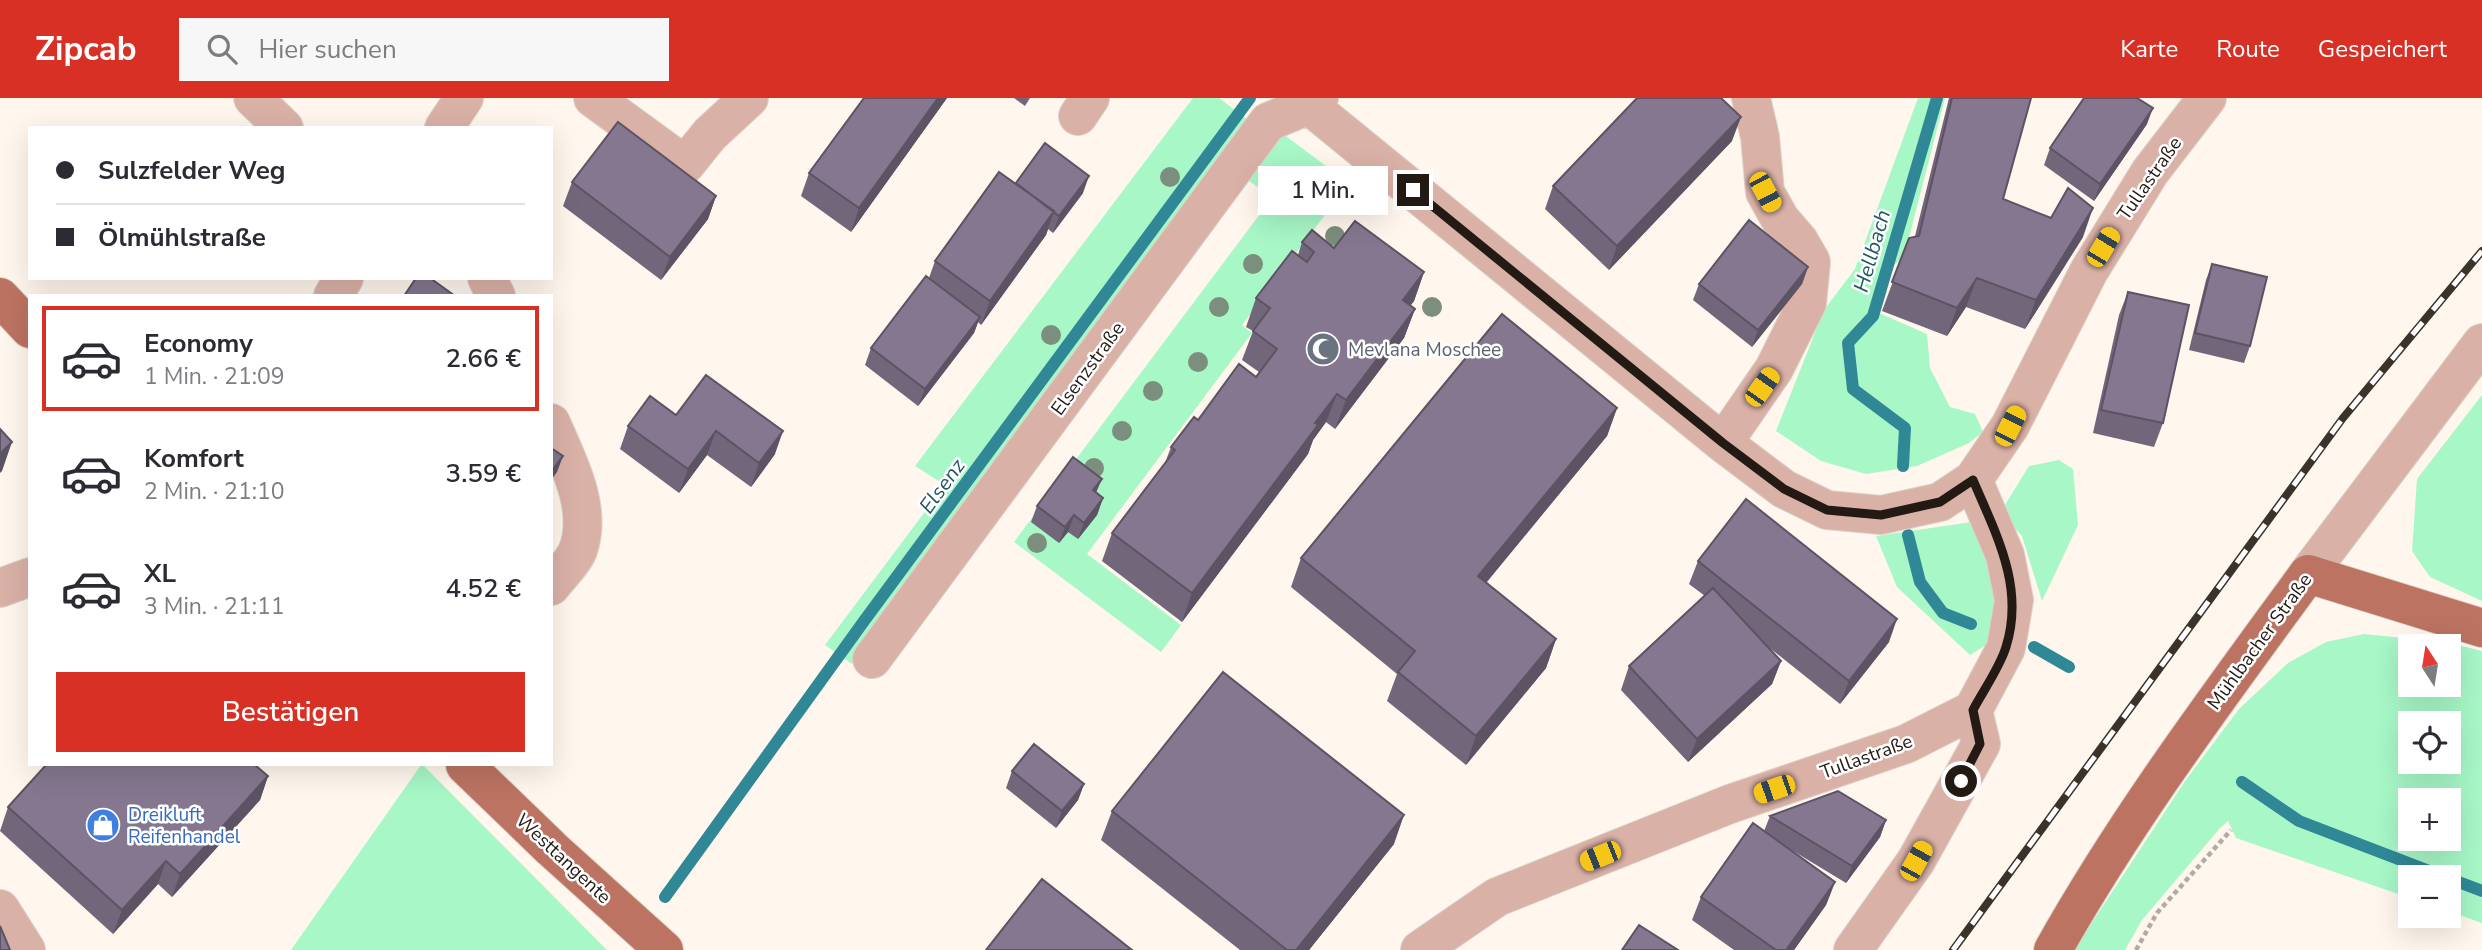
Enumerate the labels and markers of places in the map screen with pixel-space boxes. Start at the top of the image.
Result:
mosque icon: Mevlana Moschee [1304,330,1342,368]
place label: Mevlana Moschee [1348,337,1501,363]
place label: Dreikluft Reifenhandel [128,802,241,850]
shop icon: Dreikluft Reifenhandel [84,806,122,844]

